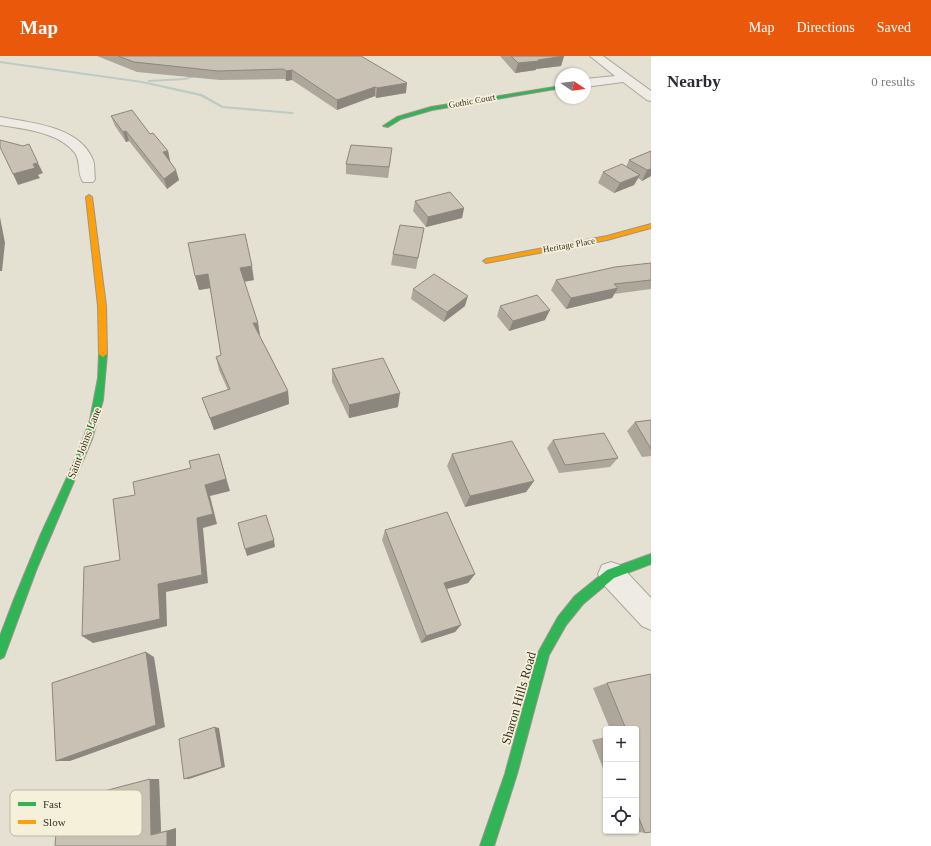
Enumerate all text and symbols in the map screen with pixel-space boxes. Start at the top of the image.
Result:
text: Map [20,17,58,38]
text: Map [749,20,774,35]
text: Directions [796,20,855,35]
text: Saved [877,20,911,35]
north arrow [555,68,591,104]
text: Nearby [667,72,721,91]
text: 0 results [871,74,915,89]
street label: Gothic Court [448,92,497,110]
street label: Heritage Place [542,235,596,255]
street label: Saint Johns Lane [65,406,103,480]
street label: Sharon Hills Road [498,649,539,746]
map controls [603,726,639,834]
button: + [603,726,639,762]
button: − [603,762,639,798]
legend [10,790,142,836]
text: Fast [43,798,61,810]
button: locate [603,798,639,834]
text: Slow [43,816,66,828]

